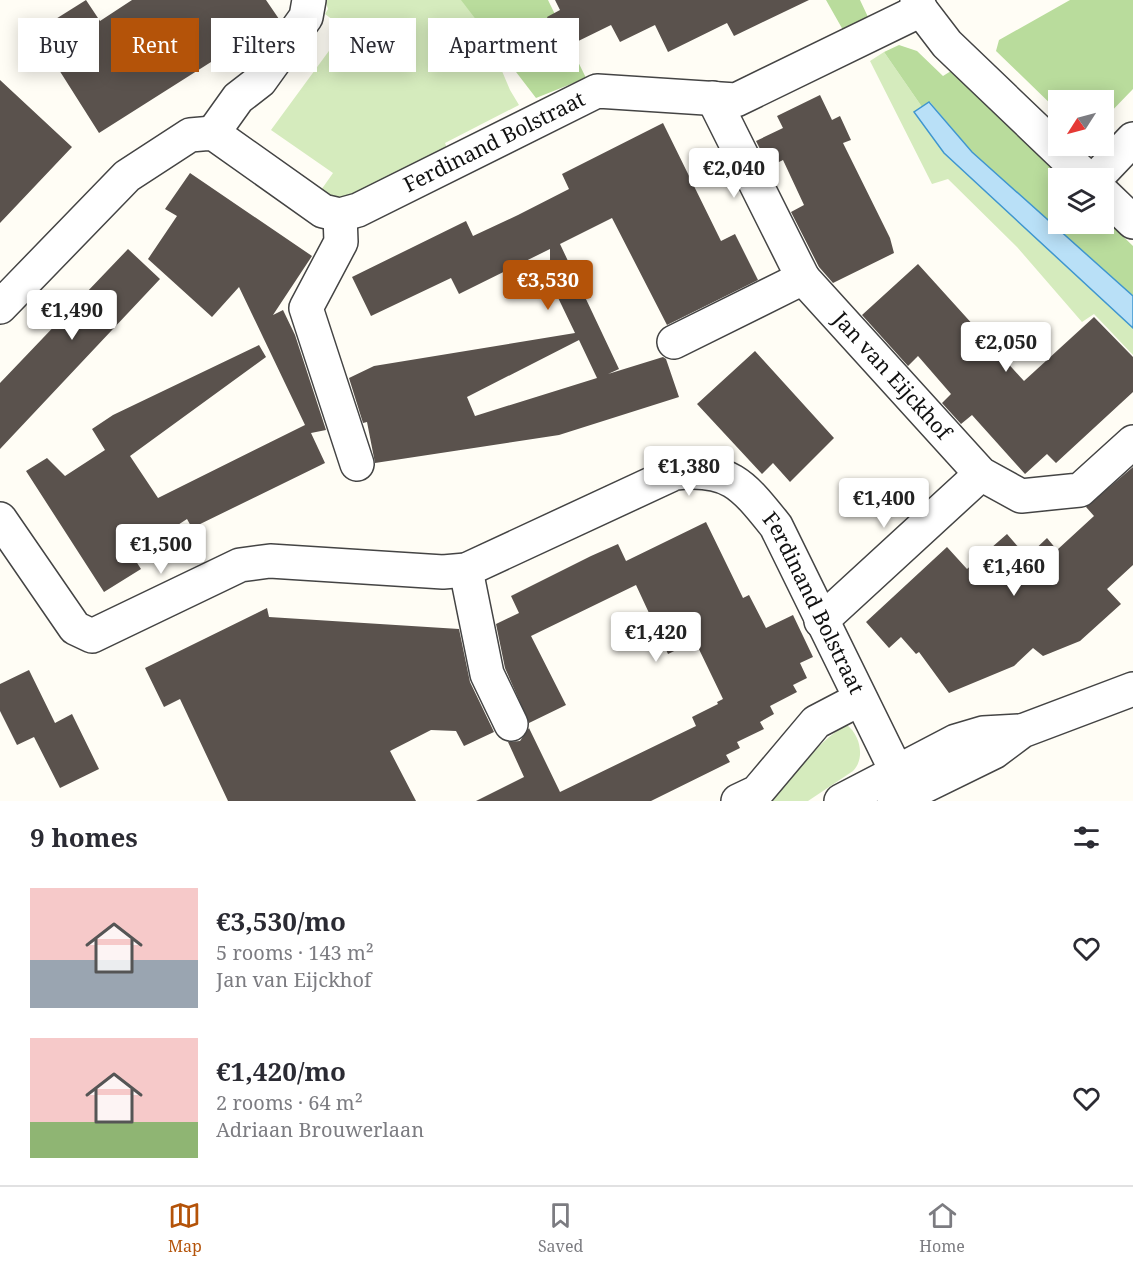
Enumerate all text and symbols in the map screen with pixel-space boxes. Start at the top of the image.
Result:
chip: Buy [18,18,99,72]
chip: Rent [111,18,199,72]
chip: Filters [211,18,317,72]
chip: New [329,18,416,72]
chip: Apartment [428,18,579,72]
street label: Ferdinand Bolstraat [398,84,589,198]
north arrow [1048,90,1114,156]
map controls [1048,90,1114,234]
pin: €2,040 [685,148,783,199]
text: €2,040 [703,154,765,181]
button: layers [1048,168,1114,234]
pin: €3,530 [499,260,597,311]
text: €3,530 [517,266,579,293]
pin: €1,490 [23,290,121,341]
text: €1,490 [41,296,103,323]
street label: Jan van Eijckhof [827,304,959,447]
pin: €2,050 [957,322,1055,373]
text: €2,050 [975,328,1037,355]
pin: €1,380 [640,446,738,497]
text: €1,380 [658,452,720,479]
pin: €1,400 [835,478,933,529]
text: €1,400 [853,484,915,511]
street label: Ferdinand Bolstraat [757,505,871,698]
pin: €1,500 [112,524,210,575]
text: €1,500 [130,530,192,557]
pin: €1,460 [965,546,1063,597]
text: €1,460 [983,552,1045,579]
pin: €1,420 [607,612,705,663]
text: €1,420 [625,618,687,645]
text: 9 homes [30,819,138,855]
icon: filters [1070,821,1103,854]
text: €3,530/mo [216,903,346,939]
icon: home [78,912,150,984]
icon: heart [1070,932,1103,965]
text: 5 rooms · 143 m² [216,939,374,966]
text: Jan van Eijckhof [216,966,371,993]
text: €1,420/mo [216,1053,346,1089]
icon: home [78,1062,150,1134]
icon: heart [1070,1082,1103,1115]
text: 2 rooms · 64 m² [216,1089,363,1116]
text: Adriaan Brouwerlaan [216,1116,424,1143]
tab: Map [168,1199,202,1257]
tab: Saved [538,1199,583,1257]
tab: Home [919,1199,965,1257]

